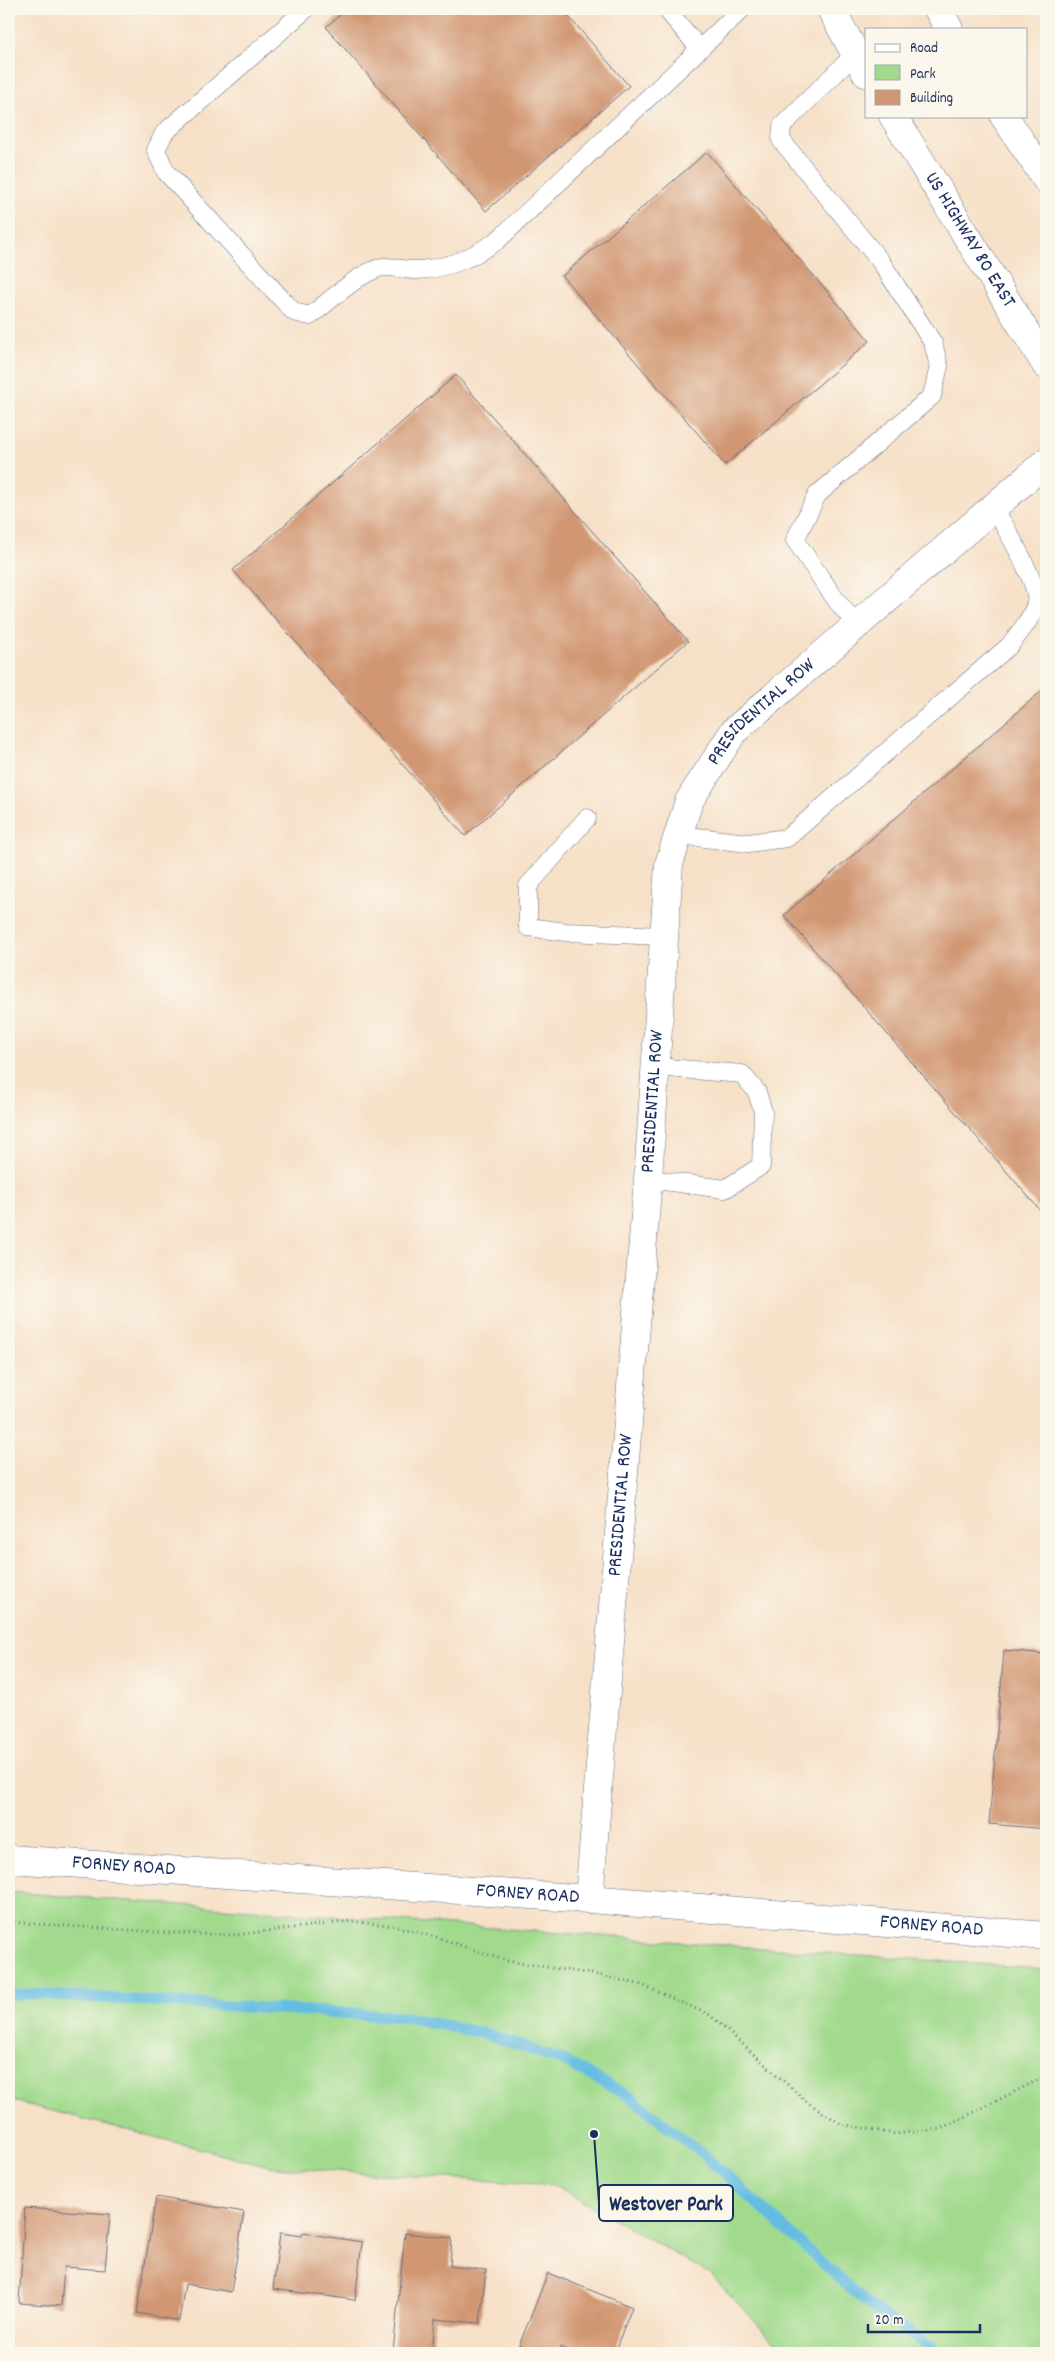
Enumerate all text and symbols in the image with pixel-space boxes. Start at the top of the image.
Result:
legend [865,28,1028,118]
text: Road [910,38,938,60]
text: Park [910,64,936,86]
text: Building [910,88,953,110]
street label: US HIGHWAY 80 EAST [917,167,1022,314]
street label: PRESIDENTIAL ROW [701,652,822,771]
street label: PRESIDENTIAL ROW [634,1029,672,1174]
street label: PRESIDENTIAL ROW [601,1432,641,1578]
street label: FORNEY ROAD [71,1849,176,1884]
street label: FORNEY ROAD [475,1877,580,1912]
street label: FORNEY ROAD [879,1909,984,1945]
callout: Westover Park [599,2185,733,2221]
text: Westover Park [609,2191,723,2221]
scale bar [868,2302,980,2334]
text: 20 m [875,2310,903,2332]

